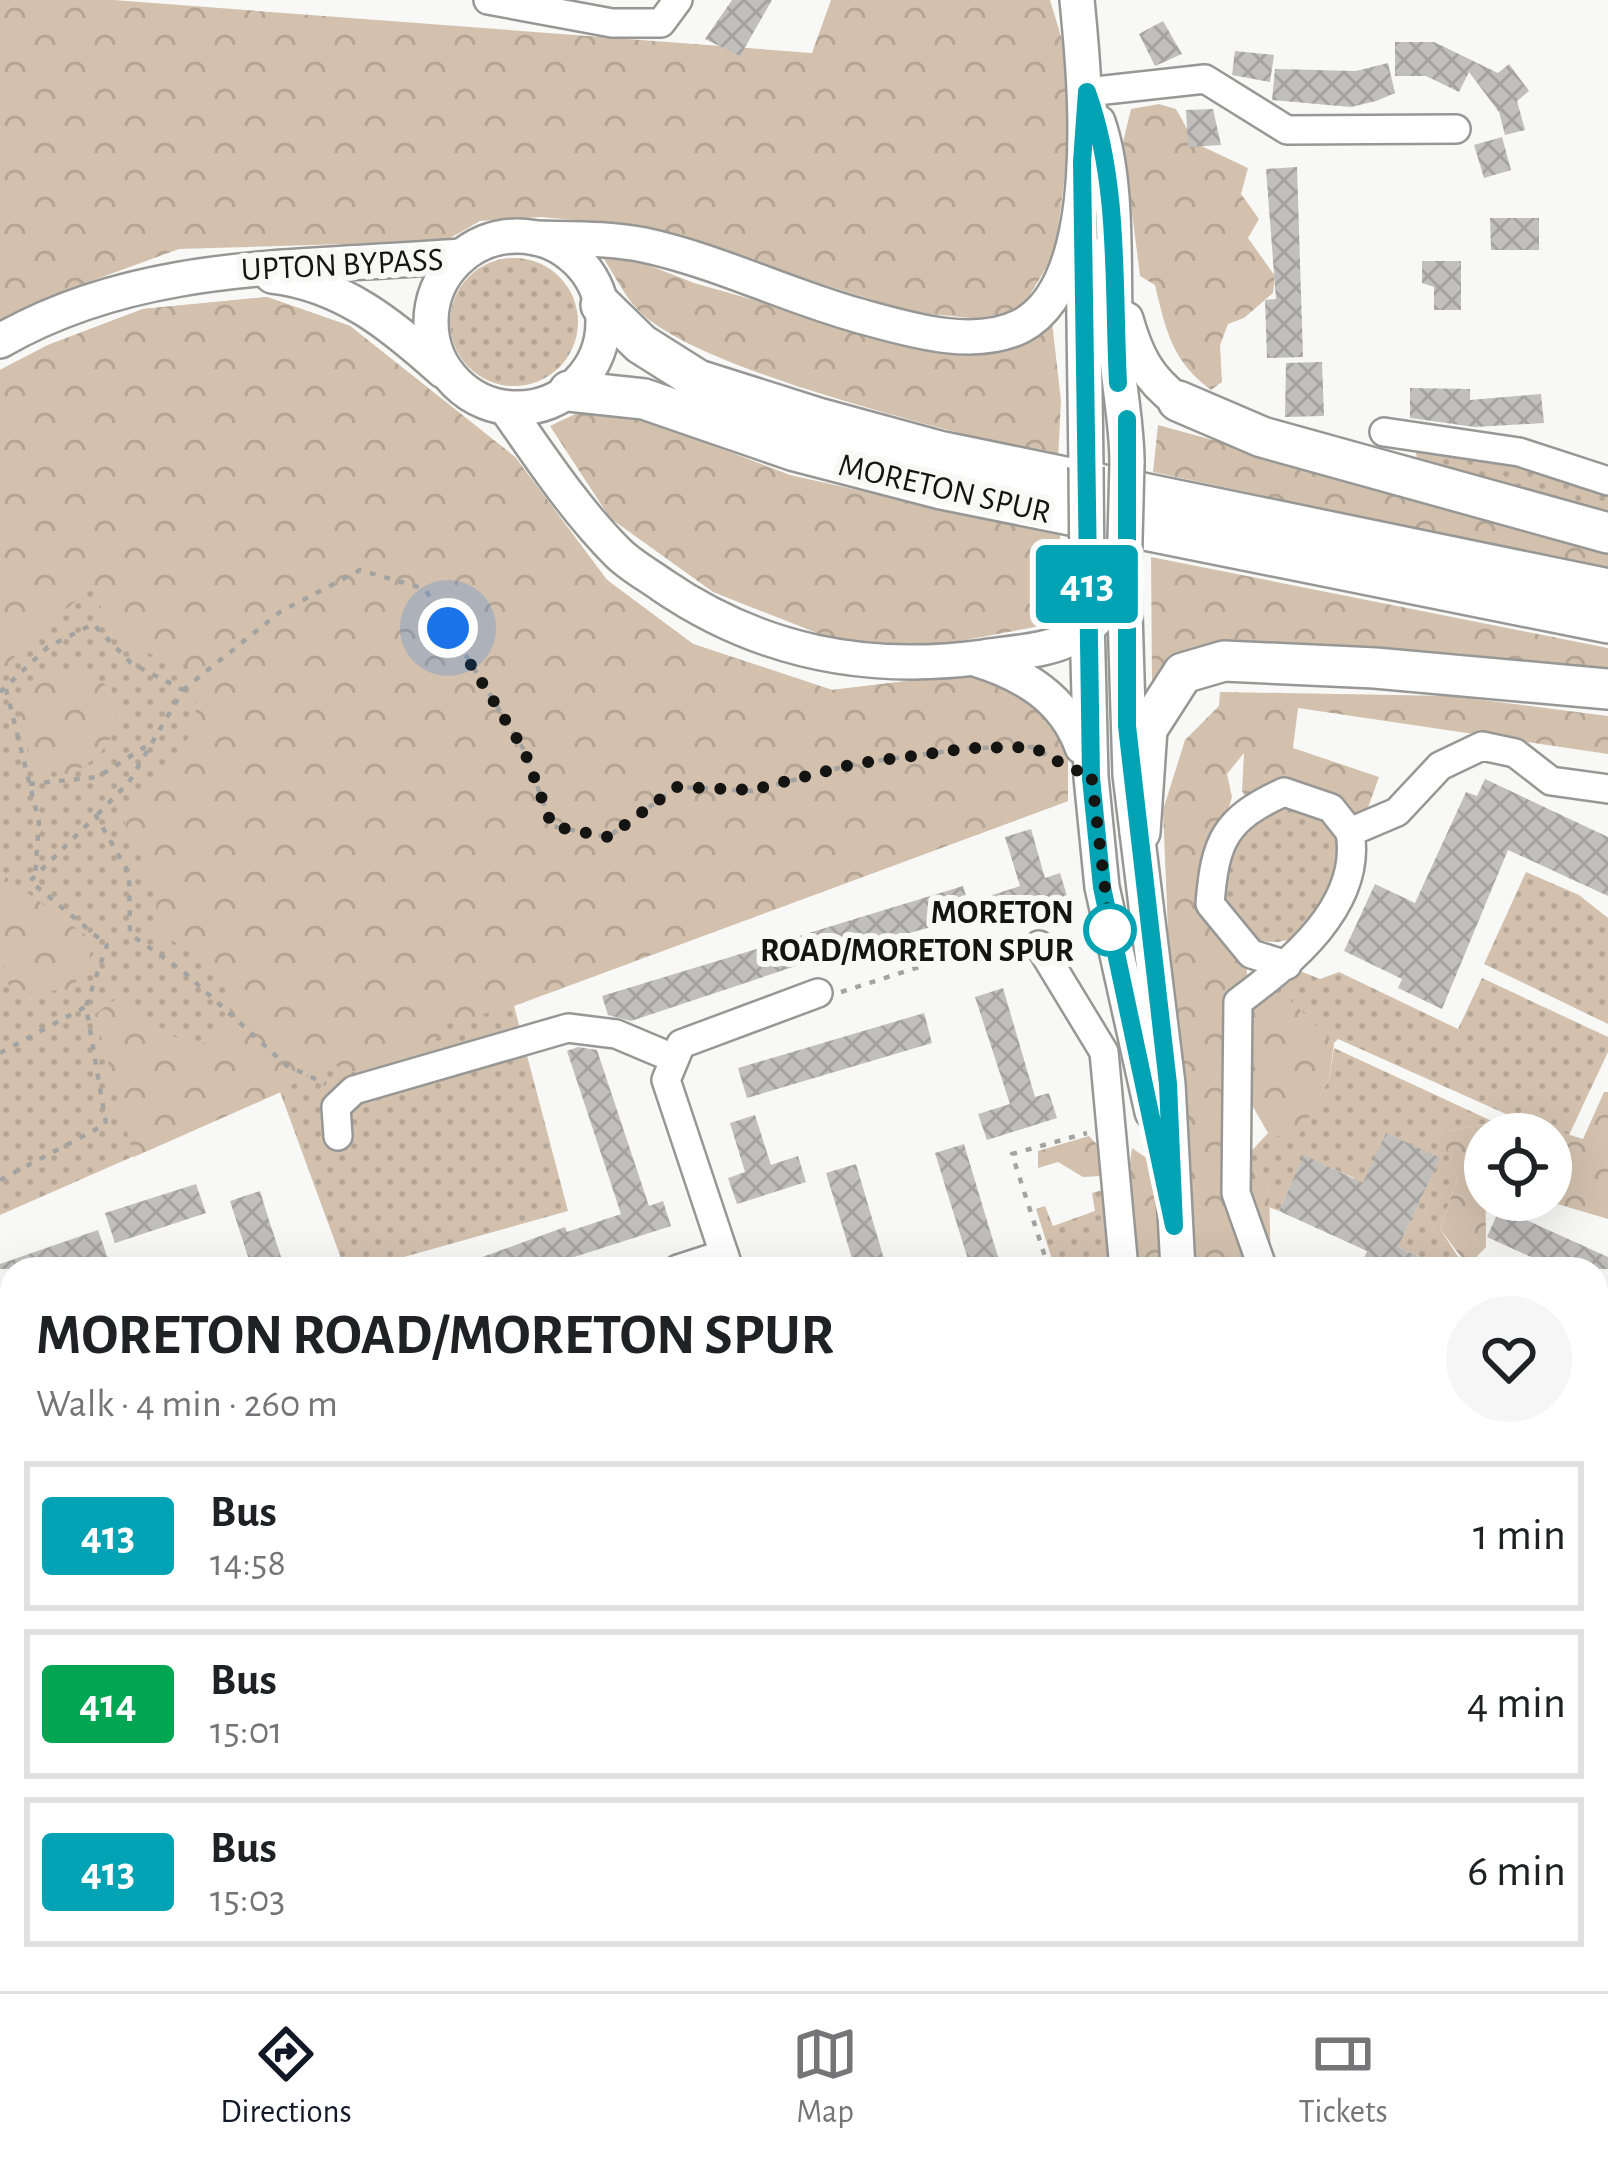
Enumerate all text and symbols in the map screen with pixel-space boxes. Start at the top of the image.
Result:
street label: UPTON BYPASS [240,244,444,287]
street label: MORETON SPUR [835,449,1054,530]
line badge: 413 [1018,545,1156,623]
text: 413 [1060,563,1114,605]
your location [418,598,478,658]
place label: MORETON ROAD/MORETON SPUR [760,897,1074,968]
marker: MORETON ROAD/MORETON SPUR [1085,905,1135,955]
map controls [1464,1113,1572,1221]
button: locate [1464,1113,1572,1221]
button: heart [1446,1296,1572,1422]
text: MORETON ROAD/MORETON SPUR [36,1307,834,1364]
text: Walk · 4 min · 260 m [36,1385,338,1424]
text: Bus [210,1490,277,1535]
text: 1 min [1473,1513,1566,1558]
text: 413 [81,1515,135,1557]
text: 14:58 [210,1544,286,1583]
text: Bus [210,1658,277,1703]
text: 4 min [1467,1681,1566,1726]
text: 414 [79,1683,137,1725]
text: 15:01 [210,1712,283,1751]
text: Bus [210,1826,277,1871]
text: 6 min [1467,1849,1566,1894]
text: 413 [81,1851,135,1893]
text: 15:03 [210,1880,285,1919]
tab: Directions [220,2021,352,2133]
tab: Map [792,2021,858,2133]
tab: Tickets [1298,2021,1388,2133]

